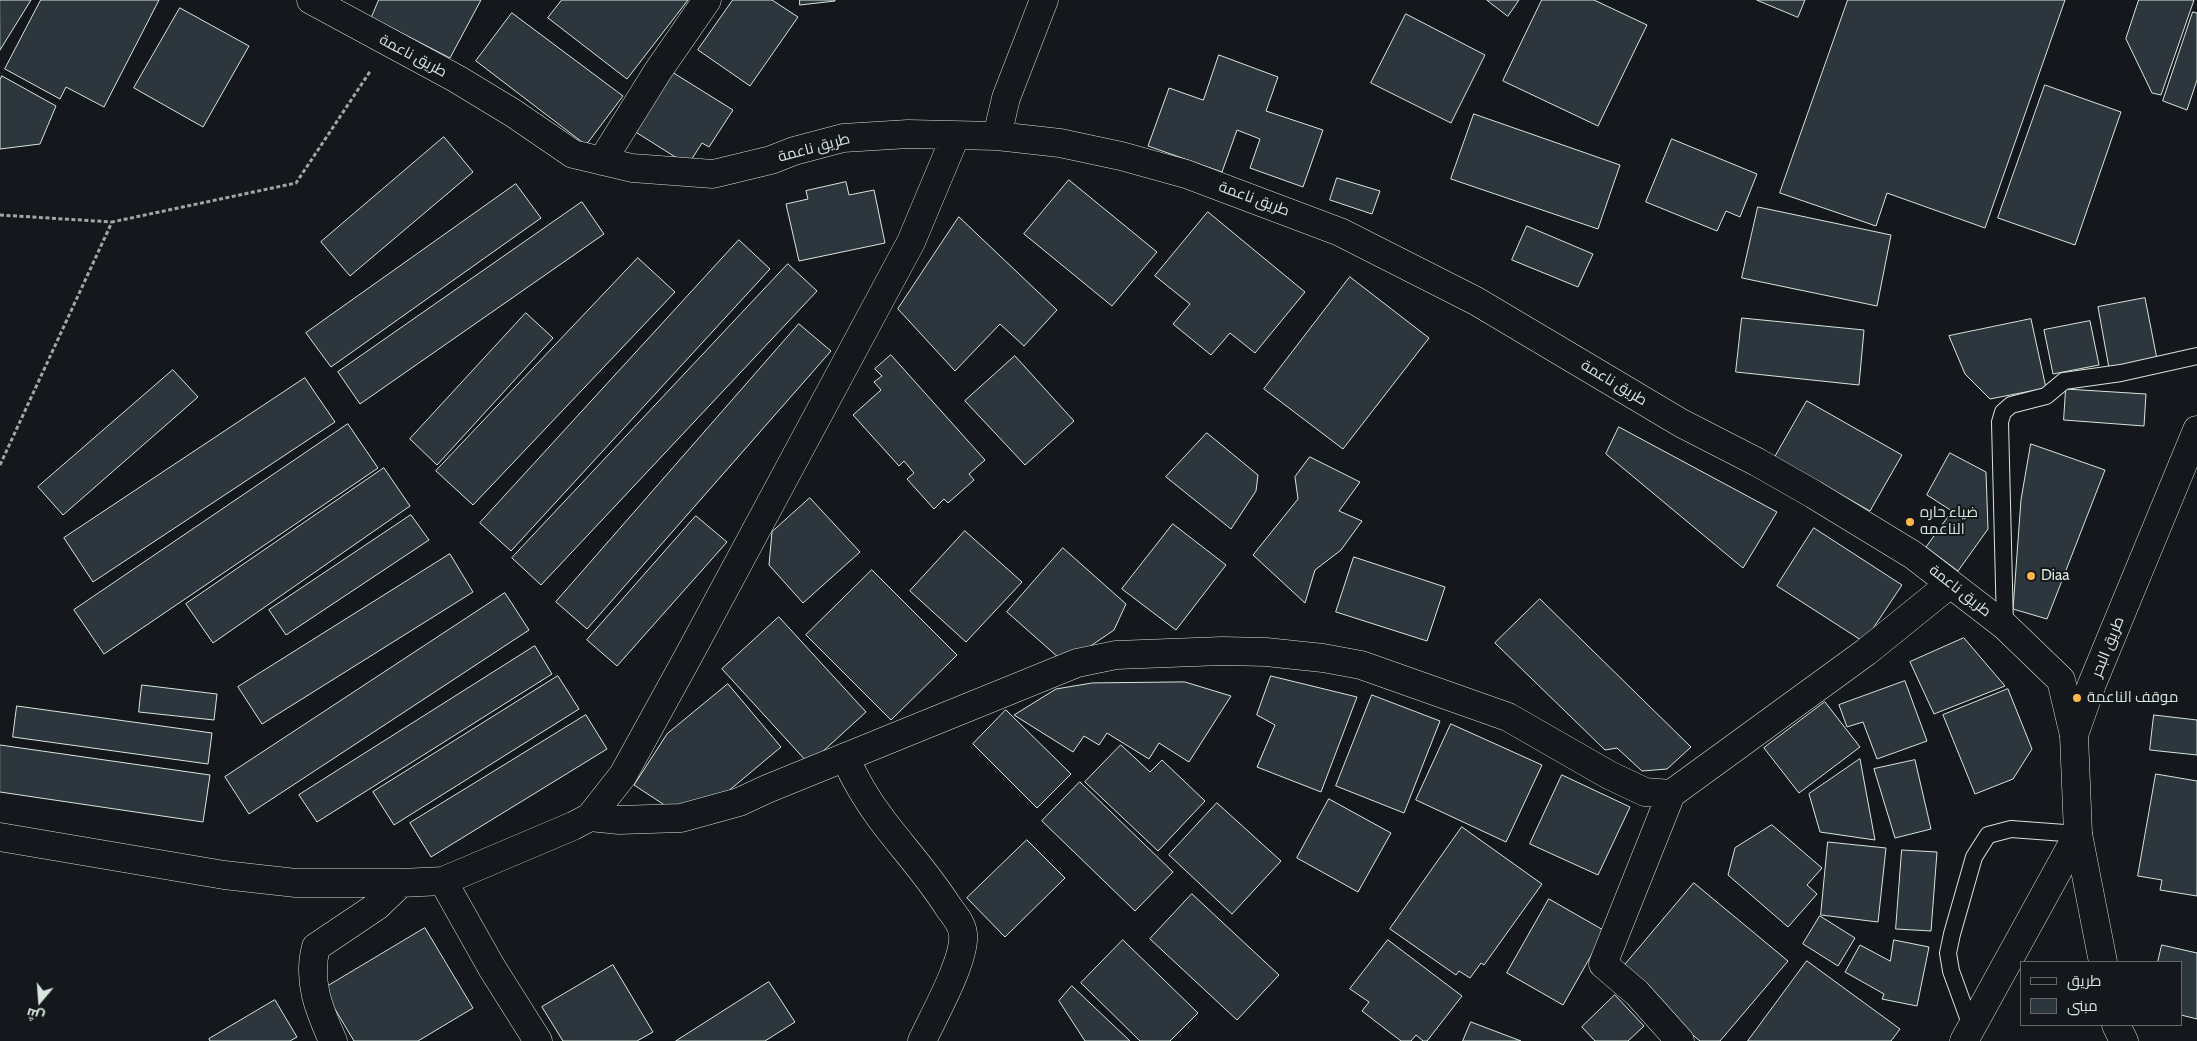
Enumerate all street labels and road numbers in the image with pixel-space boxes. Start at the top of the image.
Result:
street label: طريق ناعمة [376,31,450,81]
street label: طريق ناعمة [776,130,852,166]
street label: طريق ناعمة [1216,178,1292,220]
street label: طريق ناعمة [1578,356,1650,410]
street label: طريق ناعمة [1925,561,1995,621]
street label: طريق البحر [2088,614,2128,680]

